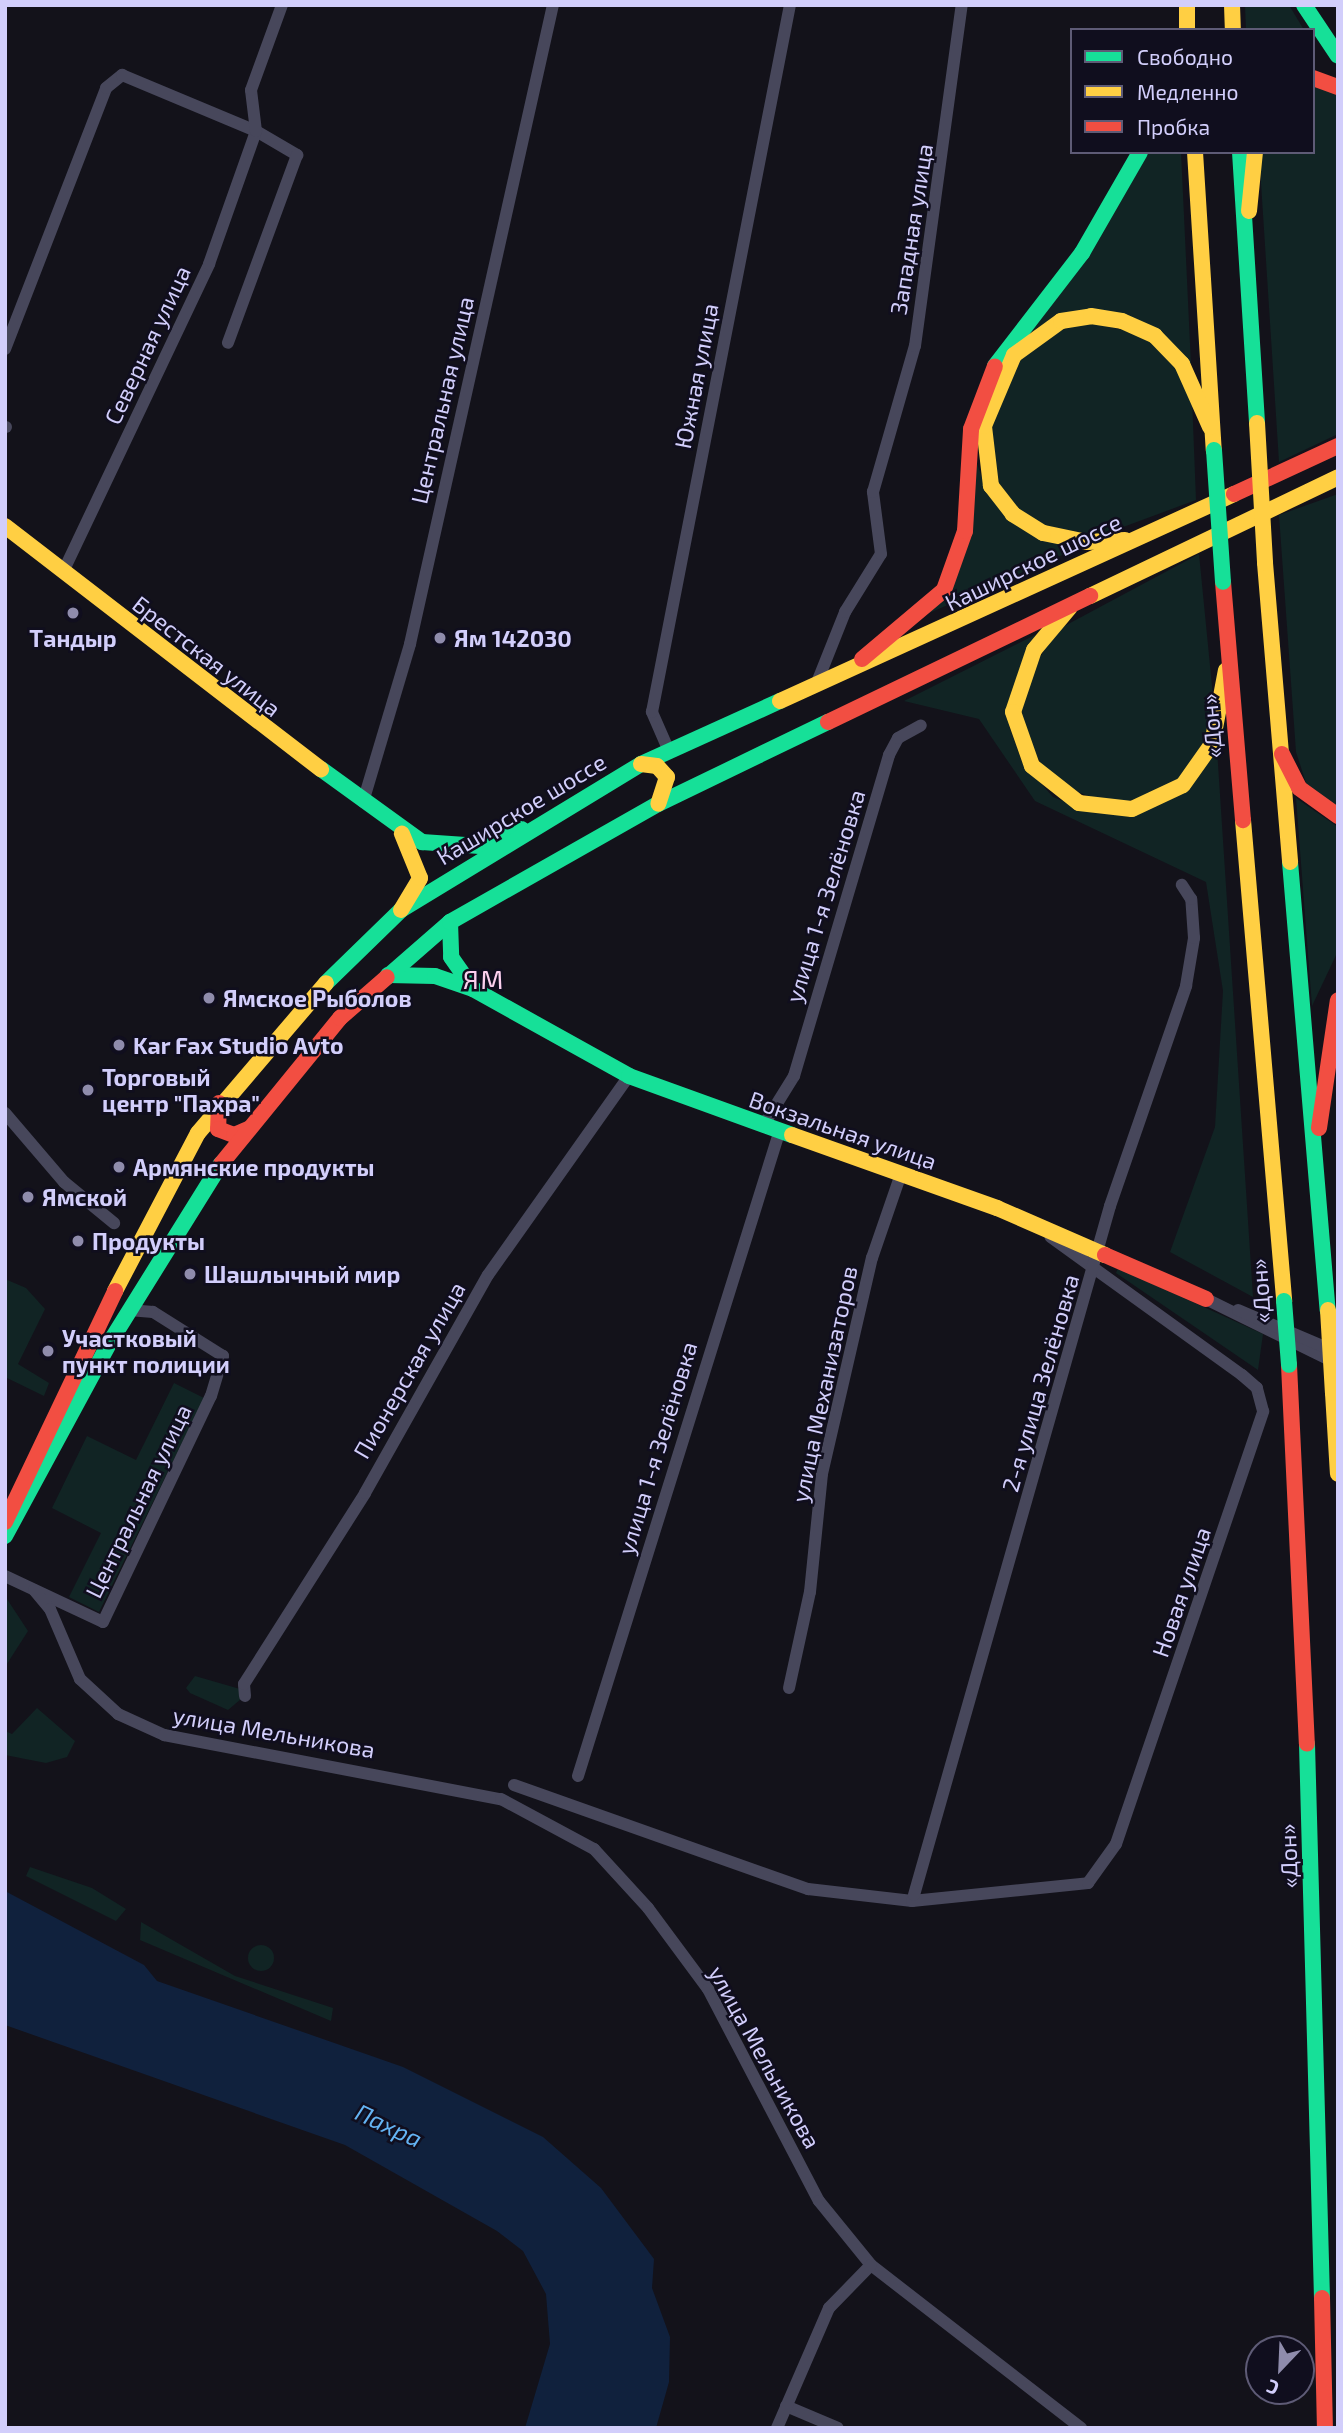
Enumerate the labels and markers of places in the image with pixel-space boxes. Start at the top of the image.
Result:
marker: Тандыр [65,605,81,621]
place label: Тандыр [29,624,117,652]
place label: Ям 142030 [454,624,572,652]
marker: Ям 142030 [432,630,448,646]
place label: Ямское Рыболов [223,984,412,1012]
marker: Ямское Рыболов [201,990,217,1006]
place label: Kar Fax Studio Avto [133,1031,345,1059]
marker: Kar Fax Studio Avto [111,1037,127,1053]
place label: Торговый центр "Пахра" [102,1063,260,1117]
marker: Торговый центр "Пахра" [80,1082,96,1098]
place label: Армянские продукты [133,1153,374,1181]
marker: Армянские продукты [111,1159,127,1175]
place label: Ямской [42,1183,127,1211]
marker: Ямской [20,1189,36,1205]
place label: Продукты [92,1227,205,1255]
marker: Продукты [70,1233,86,1249]
place label: Шашлычный мир [204,1260,400,1288]
marker: Шашлычный мир [182,1266,198,1282]
place label: Участковый пункт полиции [62,1324,230,1378]
marker: Участковый пункт полиции [40,1343,56,1359]

